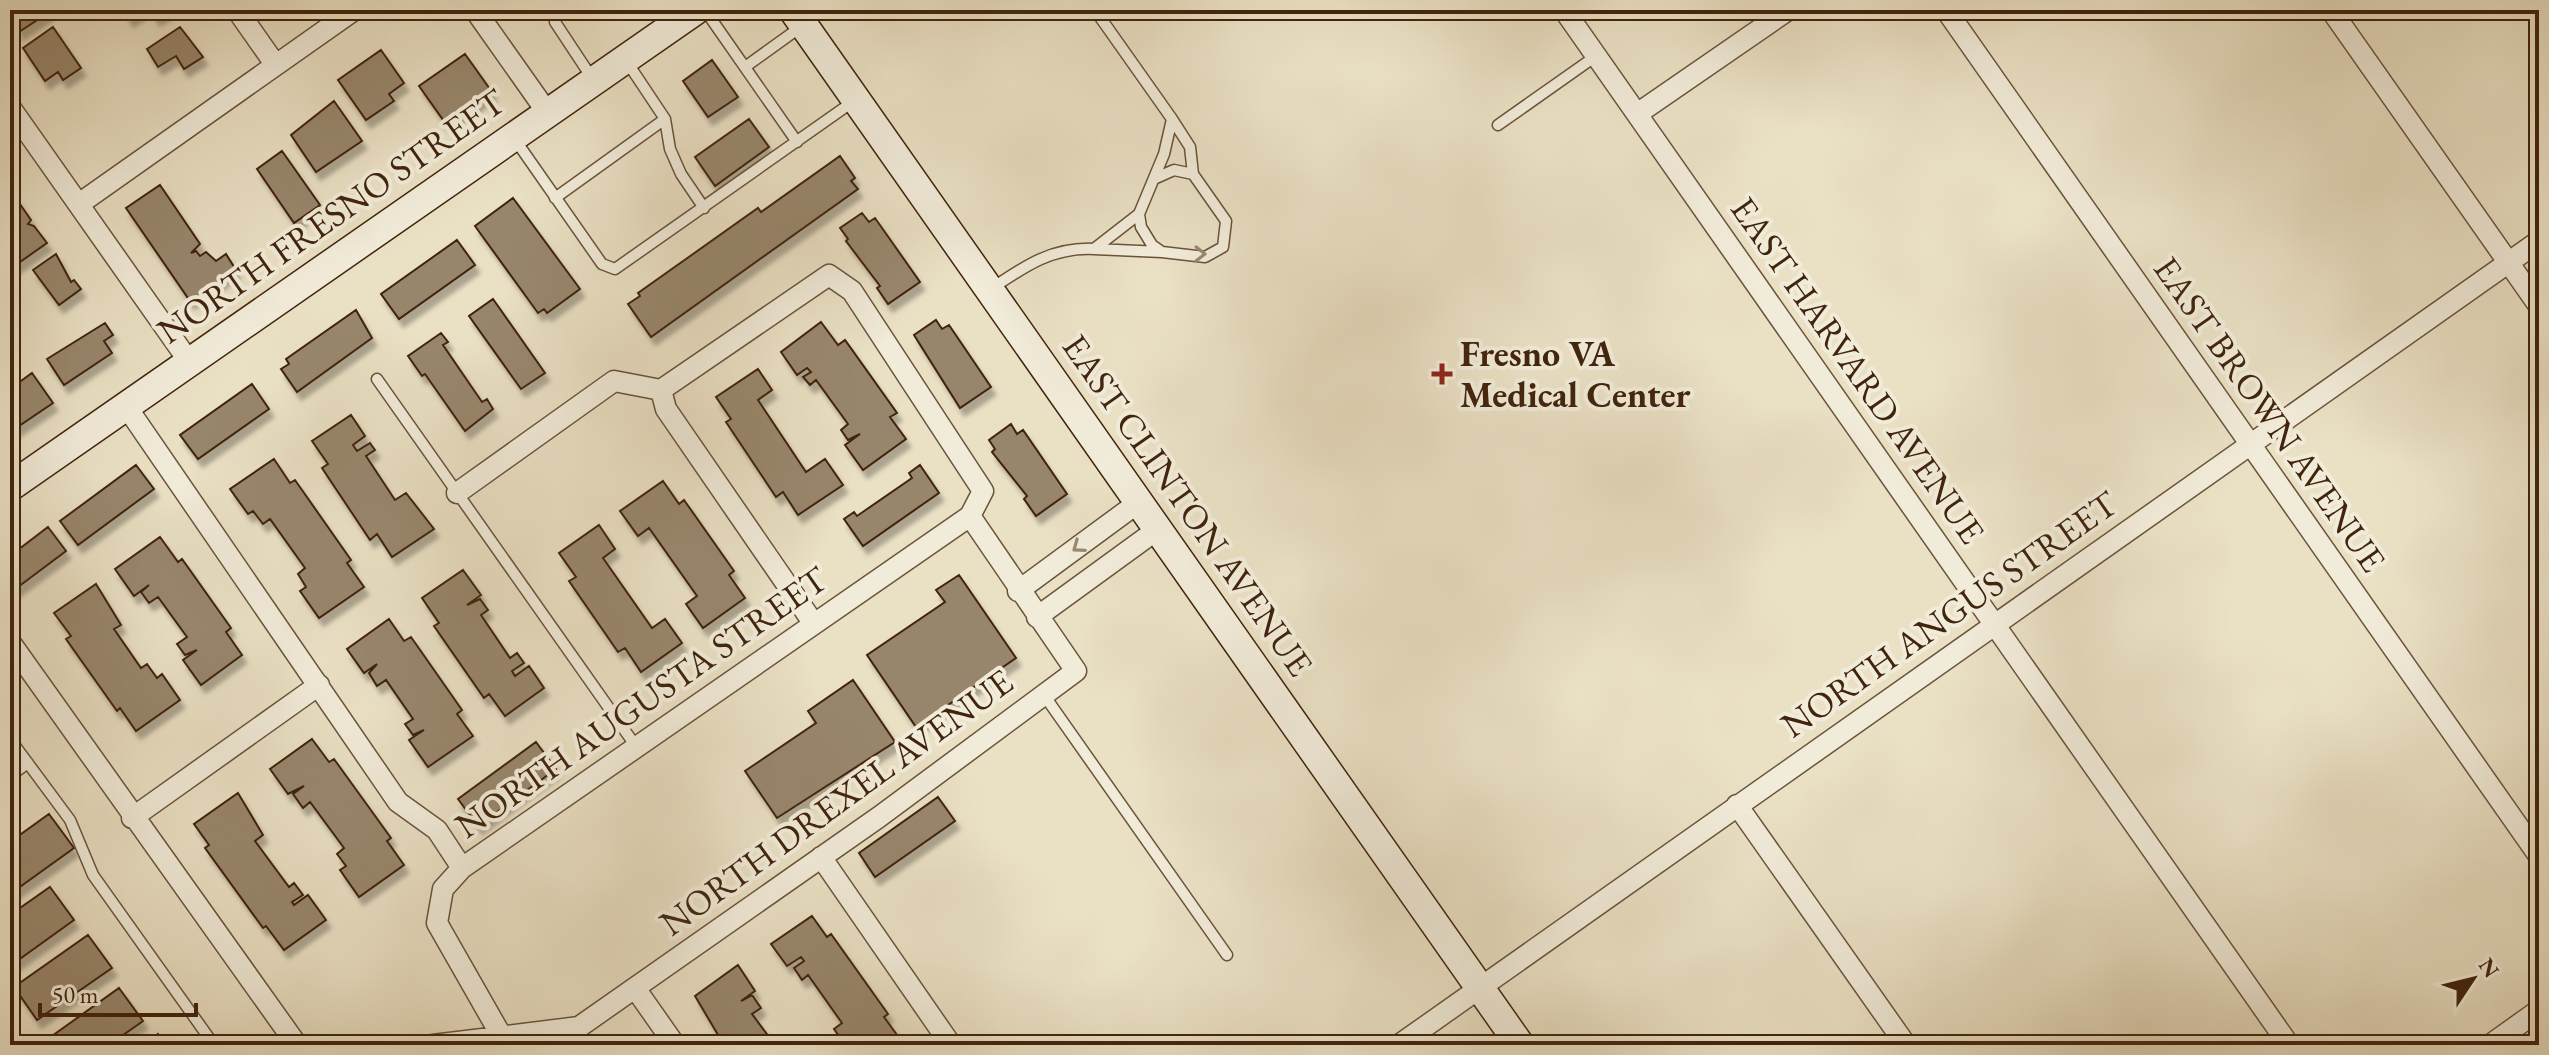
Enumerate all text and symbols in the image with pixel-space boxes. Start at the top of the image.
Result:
street label: NORTH FRESNO STREET [148,77,515,354]
street label: EAST HARVARD AVENUE [1720,187,1996,553]
one-way arrow [1194,245,1207,263]
street label: EAST BROWN AVENUE [2143,247,2397,581]
street label: EAST CLINTON AVENUE [1052,325,1324,685]
place label: Fresno VA Medical Center [1460,330,1690,418]
marker: Fresno VA Medical Center [1431,363,1453,385]
street label: NORTH ANGUS STREET [1772,480,2127,748]
one-way arrow [1073,537,1087,551]
street label: NORTH AUGUSTA STREET [446,555,837,849]
street label: NORTH DREXEL AVENUE [650,658,1022,946]
north arrow [2433,939,2513,1019]
text: N [2472,952,2506,984]
scale bar [40,967,196,1017]
text: 50 m [52,979,99,1010]

